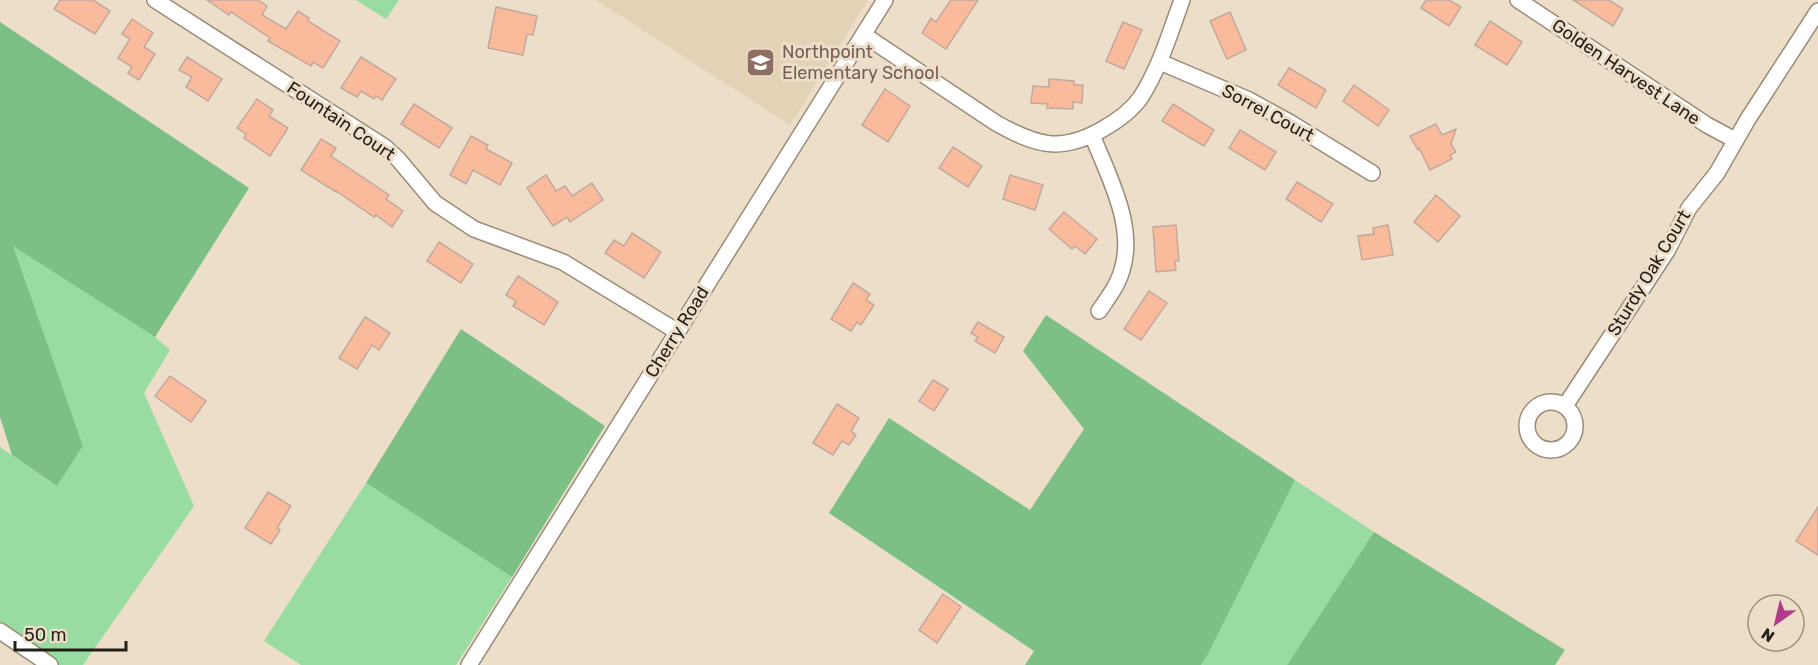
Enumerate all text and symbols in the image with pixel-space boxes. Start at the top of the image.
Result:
street label: Golden Harvest Lane [1548,14,1704,130]
place label: Northpoint Elementary School [782,41,939,84]
school or university icon: Northpoint Elementary School [745,46,777,78]
street label: Fountain Court [283,77,399,165]
street label: Sorrel Court [1218,80,1318,146]
street label: Sturdy Oak Court [1603,206,1695,340]
street label: Cherry Road [640,282,714,382]
north arrow [1746,593,1806,653]
scale bar [15,614,126,652]
text: 50 m [24,624,67,646]
text: N [1758,624,1778,646]

